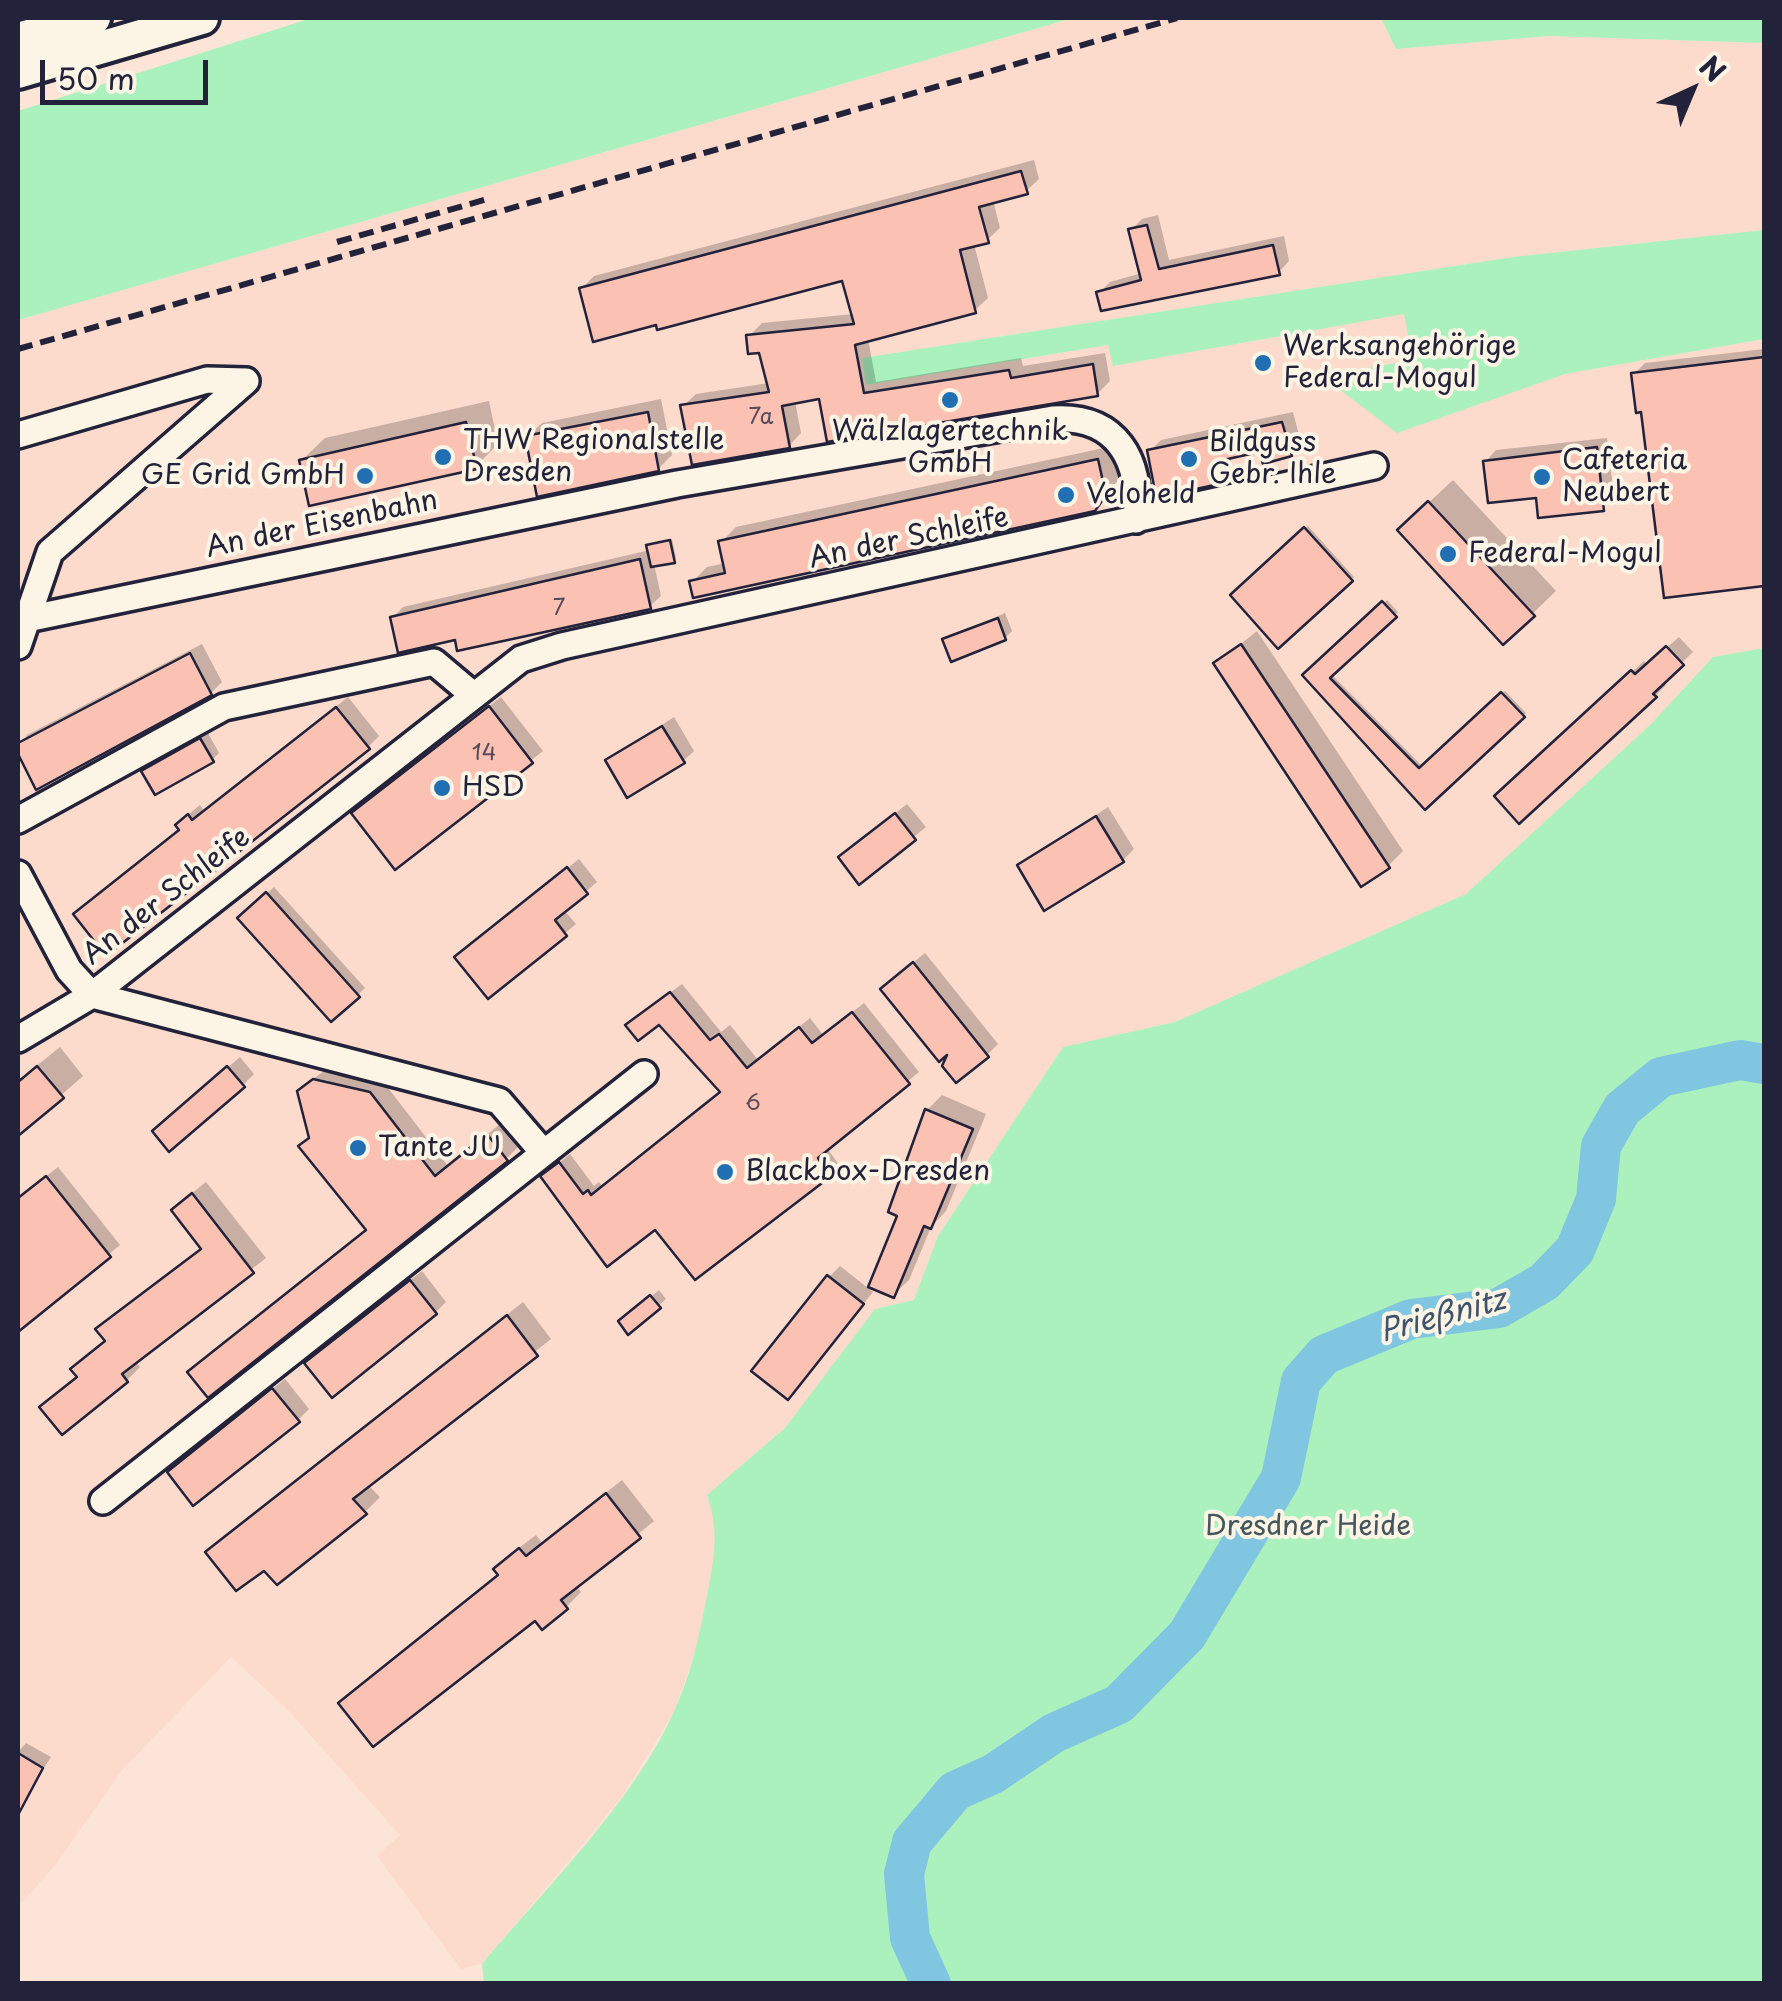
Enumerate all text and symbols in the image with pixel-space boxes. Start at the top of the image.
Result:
scale bar [45,40,212,102]
north arrow [1642,40,1742,140]
text: N [1690,45,1736,91]
text: 50 m [57,55,135,100]
place label: Werksangehörige Federal-Mogul [1283,330,1516,396]
marker: Werksangehörige Federal-Mogul [1252,352,1274,374]
marker: Wälzlagertechnik GmbH [939,389,961,411]
house number: 7a [748,405,774,431]
place label: Wälzlagertechnik GmbH [832,415,1068,481]
place label: THW Regionalstelle Dresden [463,424,725,490]
place label: Bildguss Gebr. Ihle [1209,426,1337,492]
place label: Cafeteria Neubert [1562,444,1687,510]
marker: THW Regionalstelle Dresden [432,446,454,468]
marker: Bildguss Gebr. Ihle [1178,448,1200,470]
place label: GE Grid GmbH [141,459,345,493]
marker: GE Grid GmbH [354,465,376,487]
marker: Cafeteria Neubert [1531,466,1553,488]
place label: Veloheld [1086,478,1195,512]
street label: An der Eisenbahn [203,484,441,566]
marker: Veloheld [1055,484,1077,506]
street label: An der Schleife [806,501,1012,577]
place label: Federal-Mogul [1468,537,1661,571]
marker: Federal-Mogul [1437,543,1459,565]
house number: 7 [553,596,565,622]
house number: 14 [472,741,496,767]
place label: HSD [462,771,525,805]
marker: HSD [431,777,453,799]
street label: An der Schleife [77,821,257,973]
house number: 6 [745,1091,761,1117]
place label: Tante JU [378,1131,501,1165]
marker: Tante JU [347,1137,369,1159]
place label: Blackbox-Dresden [745,1155,990,1189]
marker: Blackbox-Dresden [714,1161,736,1183]
water label: Prießnitz [1376,1283,1510,1351]
park label: Dresdner Heide [1205,1510,1411,1544]

